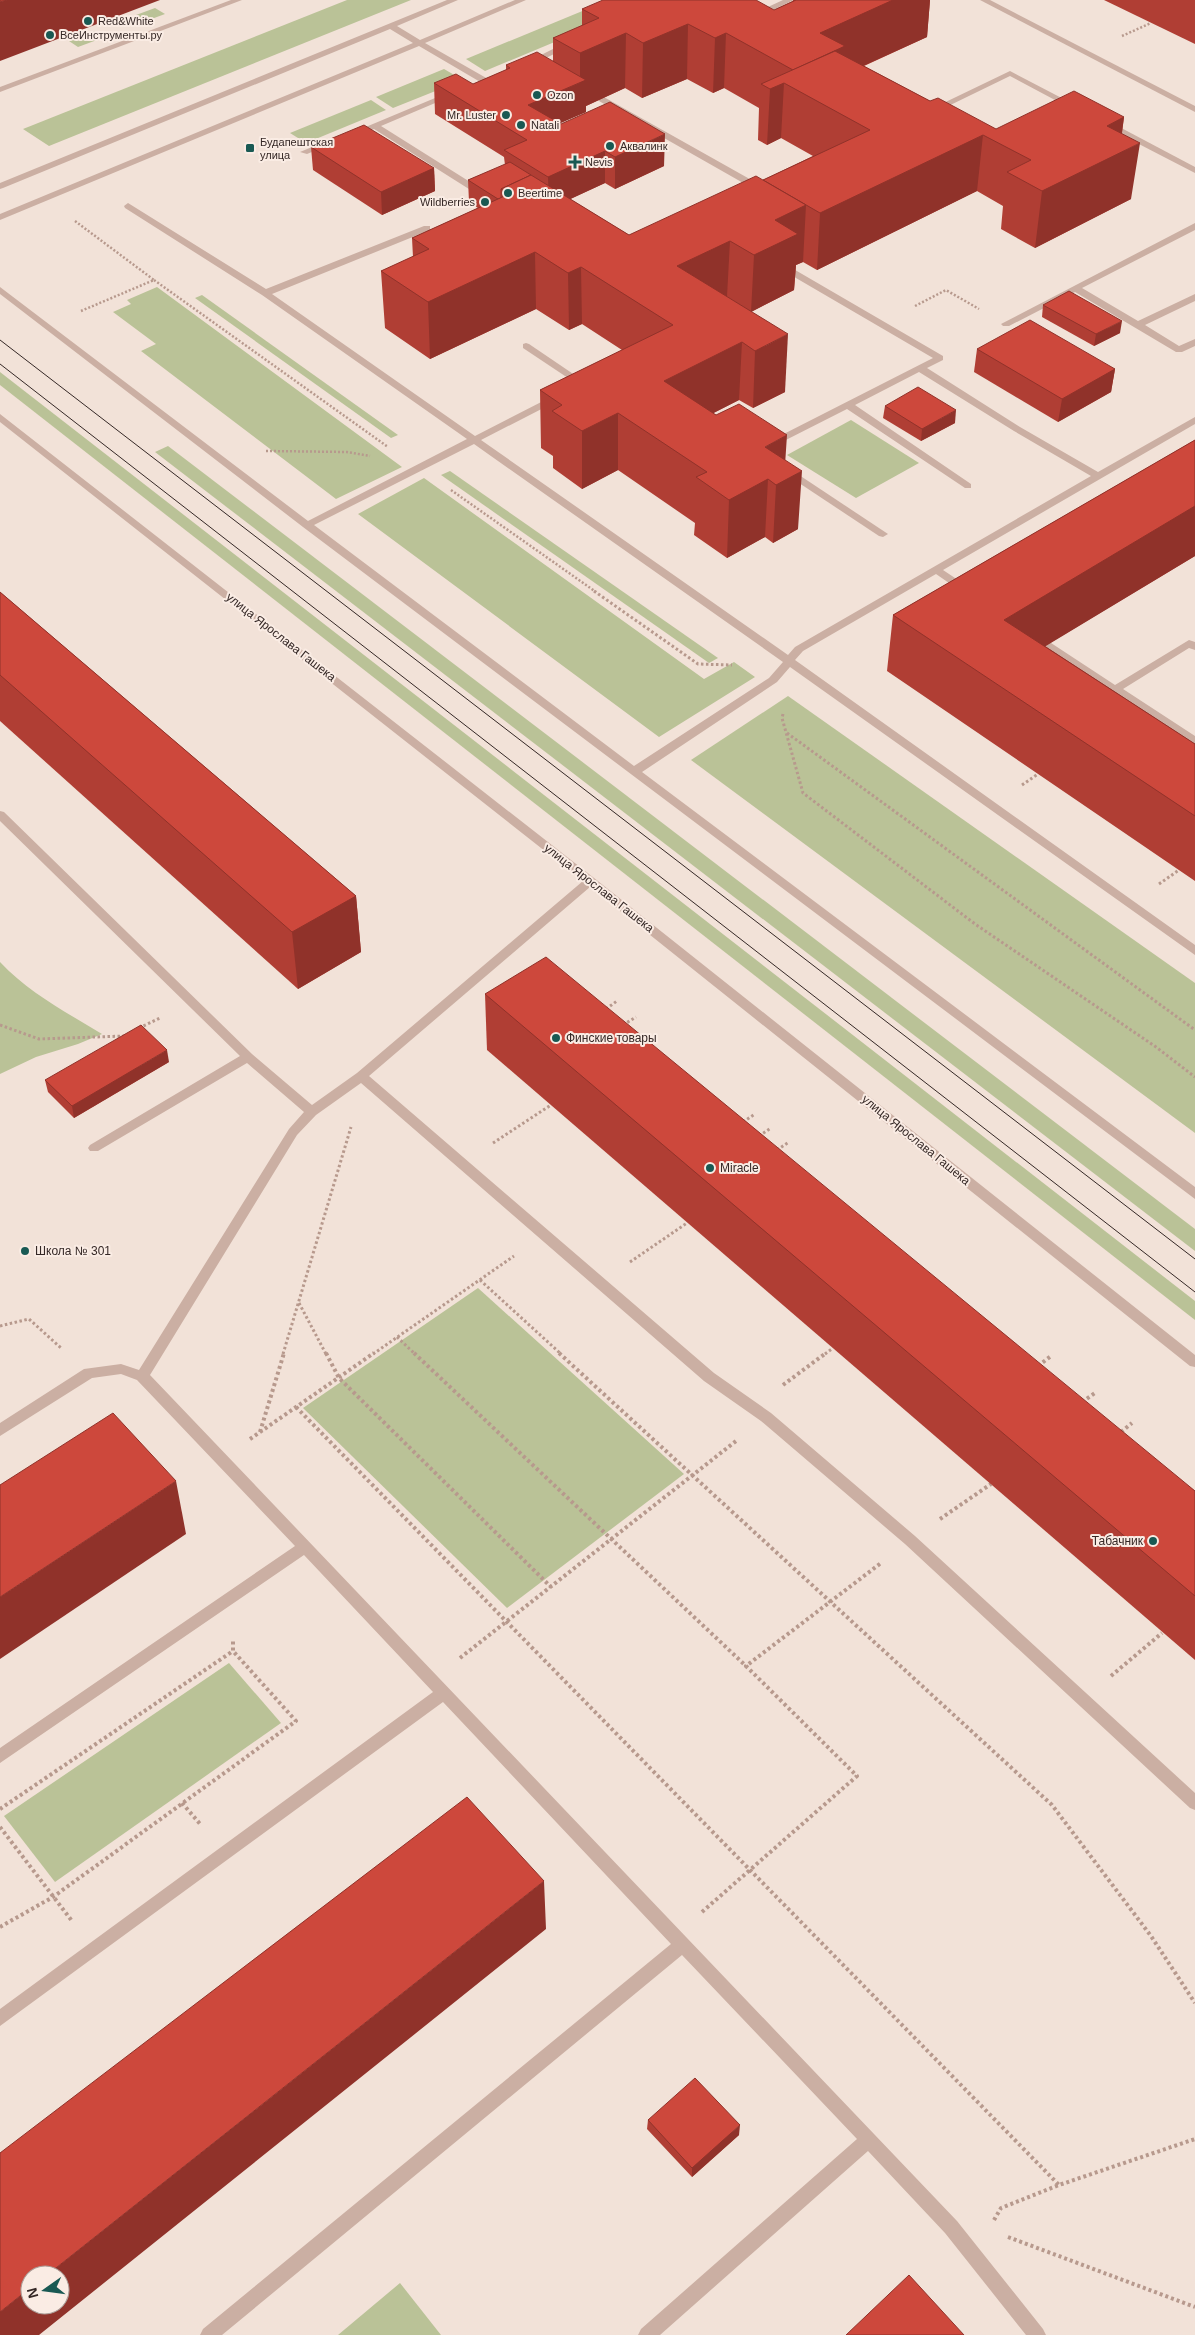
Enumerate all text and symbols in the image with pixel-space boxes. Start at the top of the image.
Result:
marker: Red&White [82,15,94,27]
place label: Red&White [98,15,154,27]
marker: ВсеИнструменты.ру [44,29,56,41]
place label: ВсеИнструменты.ру [60,29,163,41]
marker: Ozon [531,89,543,101]
place label: Ozon [547,89,573,101]
place label: Mr. Luster [447,109,496,121]
marker: Mr. Luster [500,109,512,121]
marker: Natali [515,119,527,131]
place label: Natali [531,119,559,131]
place label: Будапештская улица [260,136,333,161]
marker: Аквалинк [604,140,616,152]
place label: Аквалинк [620,140,668,152]
marker: Будапештская улица [244,142,256,154]
marker: Nevis [569,156,581,168]
place label: Nevis [585,156,613,168]
marker: Beertime [502,187,514,199]
place label: Beertime [518,187,562,199]
place label: Wildberries [420,196,475,208]
marker: Wildberries [479,196,491,208]
street label: улица Ярослава Гашека [223,590,339,684]
street label: улица Ярослава Гашека [541,841,657,935]
place label: Финские товары [566,1031,657,1045]
marker: Финские товары [550,1032,562,1044]
street label: улица Ярослава Гашека [859,1092,973,1188]
place label: Miracle [720,1161,759,1175]
marker: Miracle [704,1162,716,1174]
place label: Школа № 301 [35,1244,111,1258]
marker: Школа № 301 [19,1245,31,1257]
place label: Табачник [1092,1534,1144,1548]
marker: Табачник [1147,1535,1159,1547]
north arrow [20,2265,70,2315]
text: N [23,2286,41,2300]

